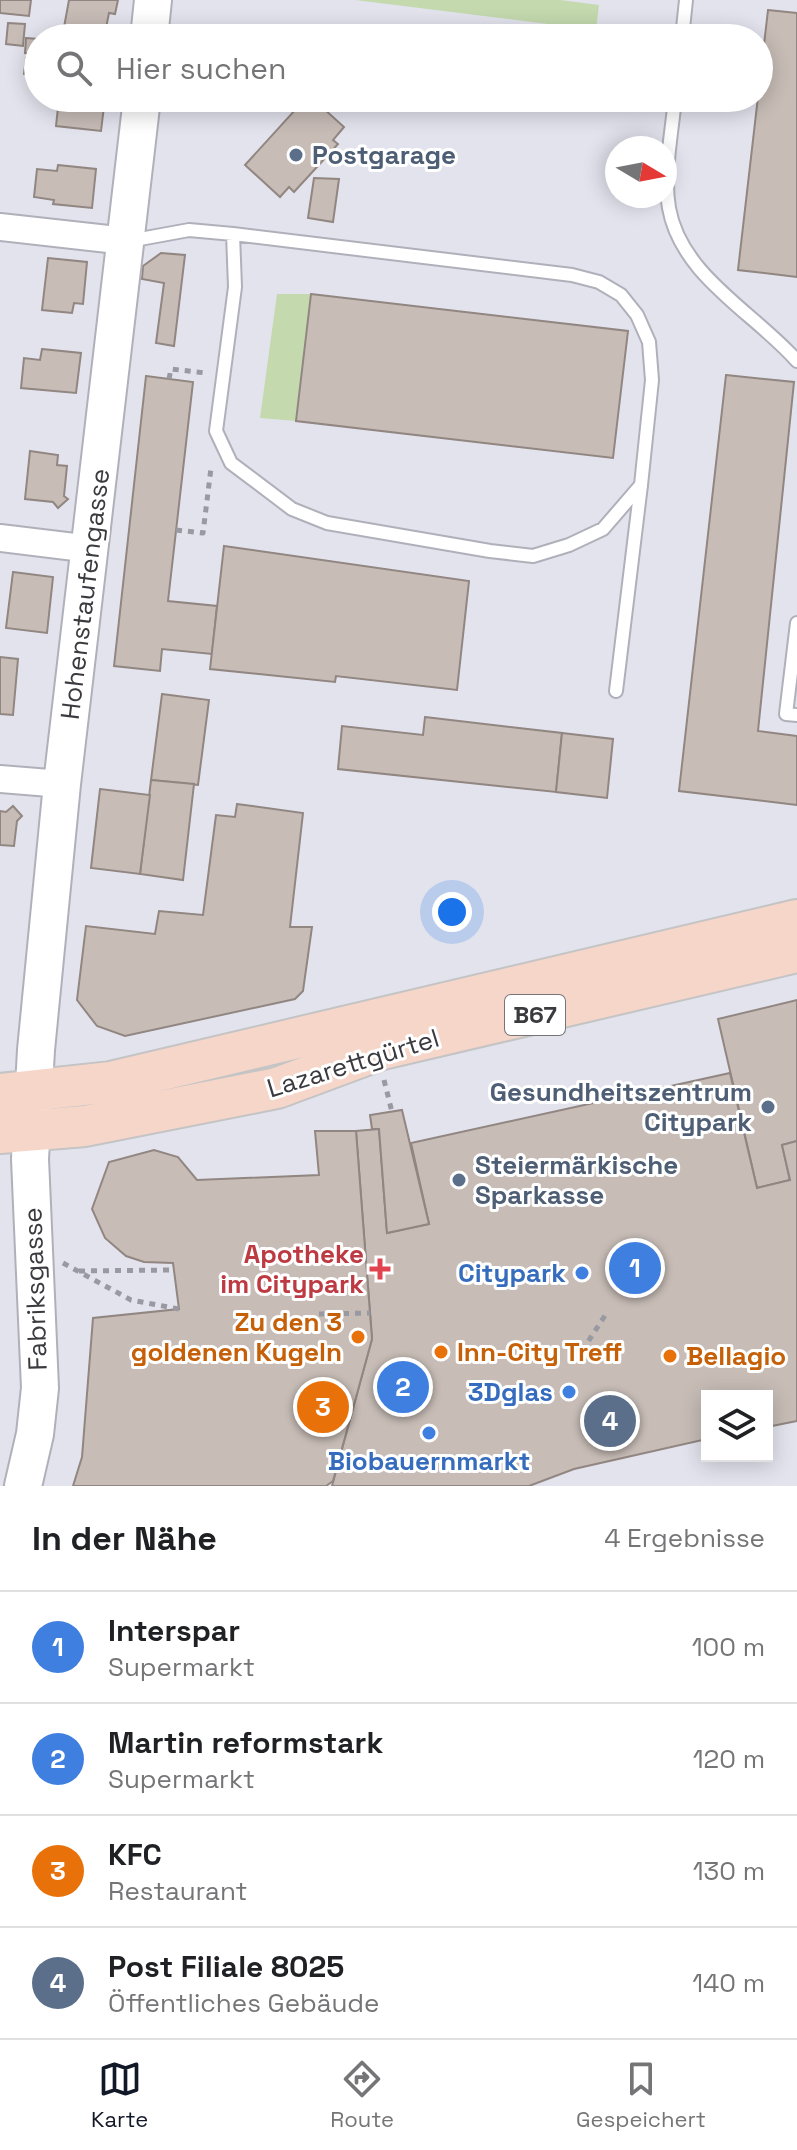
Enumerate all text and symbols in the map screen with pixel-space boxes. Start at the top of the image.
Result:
search box [24,24,773,112]
icon: search [52,46,96,90]
text: Hier suchen [116,49,286,88]
north arrow [605,136,677,208]
place label: Postgarage [312,138,456,172]
marker: Postgarage [287,146,305,164]
street label: Hohenstaufengasse [53,466,117,722]
your location [432,892,472,932]
road number: B67 [505,995,565,1035]
street label: Lazarettgürtel [263,1021,443,1105]
place label: Gesundheitszentrum Citypark [490,1075,752,1139]
marker: Gesundheitszentrum Citypark [759,1098,777,1116]
place label: Steiermärkische Sparkasse [475,1148,678,1212]
marker: Steiermärkische Sparkasse [450,1171,468,1189]
street label: Fabriksgasse [15,1207,55,1371]
place label: Apotheke im Citypark [220,1237,364,1301]
pin: 1 [609,1238,661,1298]
place label: Citypark [458,1256,566,1290]
marker: Apotheke im Citypark [371,1260,389,1278]
marker: Citypark [573,1264,591,1282]
place label: Zu den 3 goldenen Kugeln [131,1305,342,1369]
marker: Zu den 3 goldenen Kugeln [349,1328,367,1346]
place label: Inn-City Treff [457,1335,622,1369]
place label: Bellagio [686,1339,786,1373]
marker: Inn-City Treff [432,1343,450,1361]
marker: Bellagio [661,1347,679,1365]
pin: 2 [377,1357,429,1417]
place label: 3Dglas [468,1375,553,1409]
pin: 3 [297,1377,349,1437]
marker: 3Dglas [560,1383,578,1401]
map controls [701,1390,773,1462]
button: layers [701,1390,773,1462]
pin: 4 [584,1391,636,1451]
marker: Biobauernmarkt [420,1424,438,1442]
place label: Biobauernmarkt [328,1444,530,1478]
text: In der Nähe [32,1517,217,1560]
text: 4 Ergebnisse [604,1521,765,1555]
text: Interspar [108,1611,240,1650]
text: 1 [52,1630,64,1664]
text: 100 m [692,1630,765,1664]
text: Supermarkt [108,1650,255,1684]
text: Martin reformstark [108,1723,383,1762]
text: 2 [50,1742,66,1776]
text: 120 m [693,1742,765,1776]
text: Supermarkt [108,1762,255,1796]
text: KFC [108,1835,162,1874]
text: 3 [50,1854,66,1888]
text: 130 m [693,1854,765,1888]
text: Restaurant [108,1874,247,1908]
text: Post Filiale 8025 [108,1947,344,1986]
text: 4 [50,1966,66,2000]
text: 140 m [692,1966,765,2000]
text: Öffentliches Gebäude [108,1986,380,2020]
tab: Karte [91,2057,148,2133]
tab: Route [330,2057,394,2133]
tab: Gespeichert [576,2057,706,2133]

